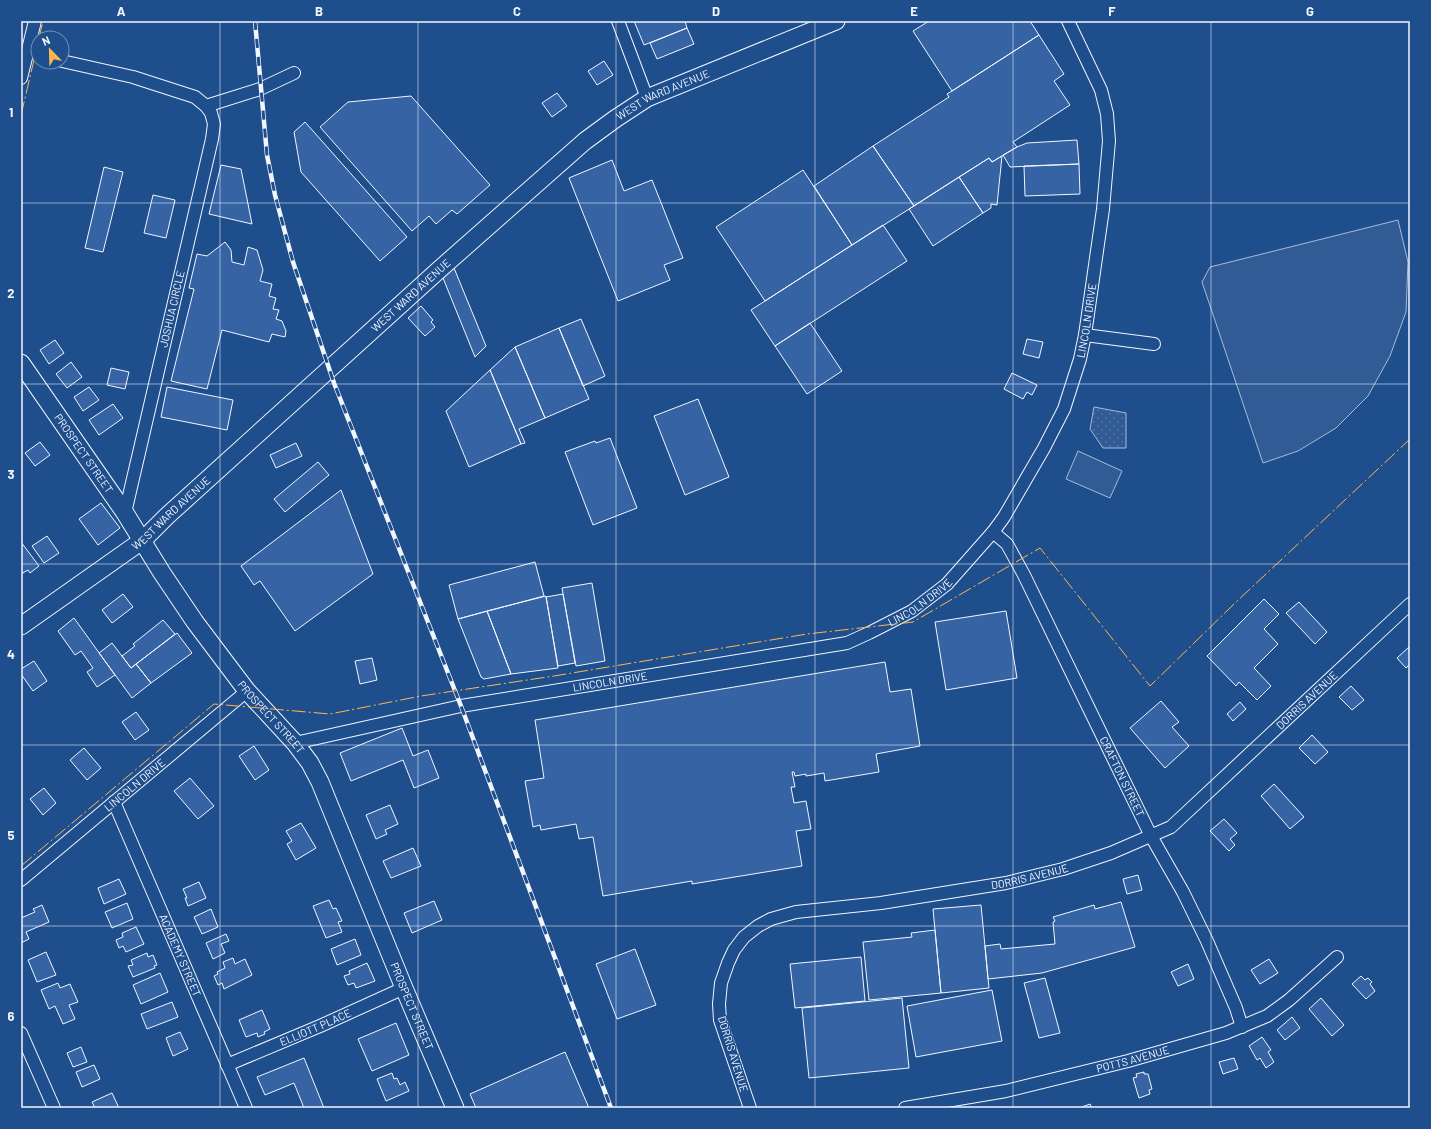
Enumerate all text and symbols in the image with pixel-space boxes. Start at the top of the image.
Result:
text: A [117,3,126,19]
text: B [315,3,323,19]
text: C [513,3,521,19]
text: D [712,3,720,19]
text: E [910,3,918,19]
text: F [1108,3,1116,19]
text: G [1306,3,1314,19]
north arrow [30,30,70,70]
text: N [40,33,52,48]
street label: WEST WARD AVENUE [614,66,712,122]
text: 1 [9,104,13,120]
street label: WEST WARD AVENUE [368,256,453,334]
street label: JOSHUA CIRCLE [156,269,187,349]
street label: LINCOLN DRIVE [1073,282,1098,359]
text: 2 [7,285,15,301]
street label: PROSPECT STREET [52,411,116,495]
text: 3 [7,466,15,482]
street label: WEST WARD AVENUE [129,473,213,552]
street label: LINCOLN DRIVE [885,575,955,628]
text: 4 [7,646,15,662]
street label: DORRIS AVENUE [1273,668,1340,732]
street label: LINCOLN DRIVE [572,669,648,694]
street label: PROSPECT STREET [235,678,308,756]
street label: CRAFTON STREET [1098,734,1148,819]
street label: LINCOLN DRIVE [101,755,168,814]
text: 5 [7,827,15,843]
street label: DORRIS AVENUE [990,861,1070,891]
street label: ACADEMY STREET [157,912,204,998]
street label: PROSPECT STREET [388,960,436,1052]
street label: ELLIOTT PLACE [277,1006,353,1048]
text: 6 [8,1008,15,1024]
street label: DORRIS AVENUE [716,1014,751,1094]
street label: POTTS AVENUE [1095,1043,1171,1075]

